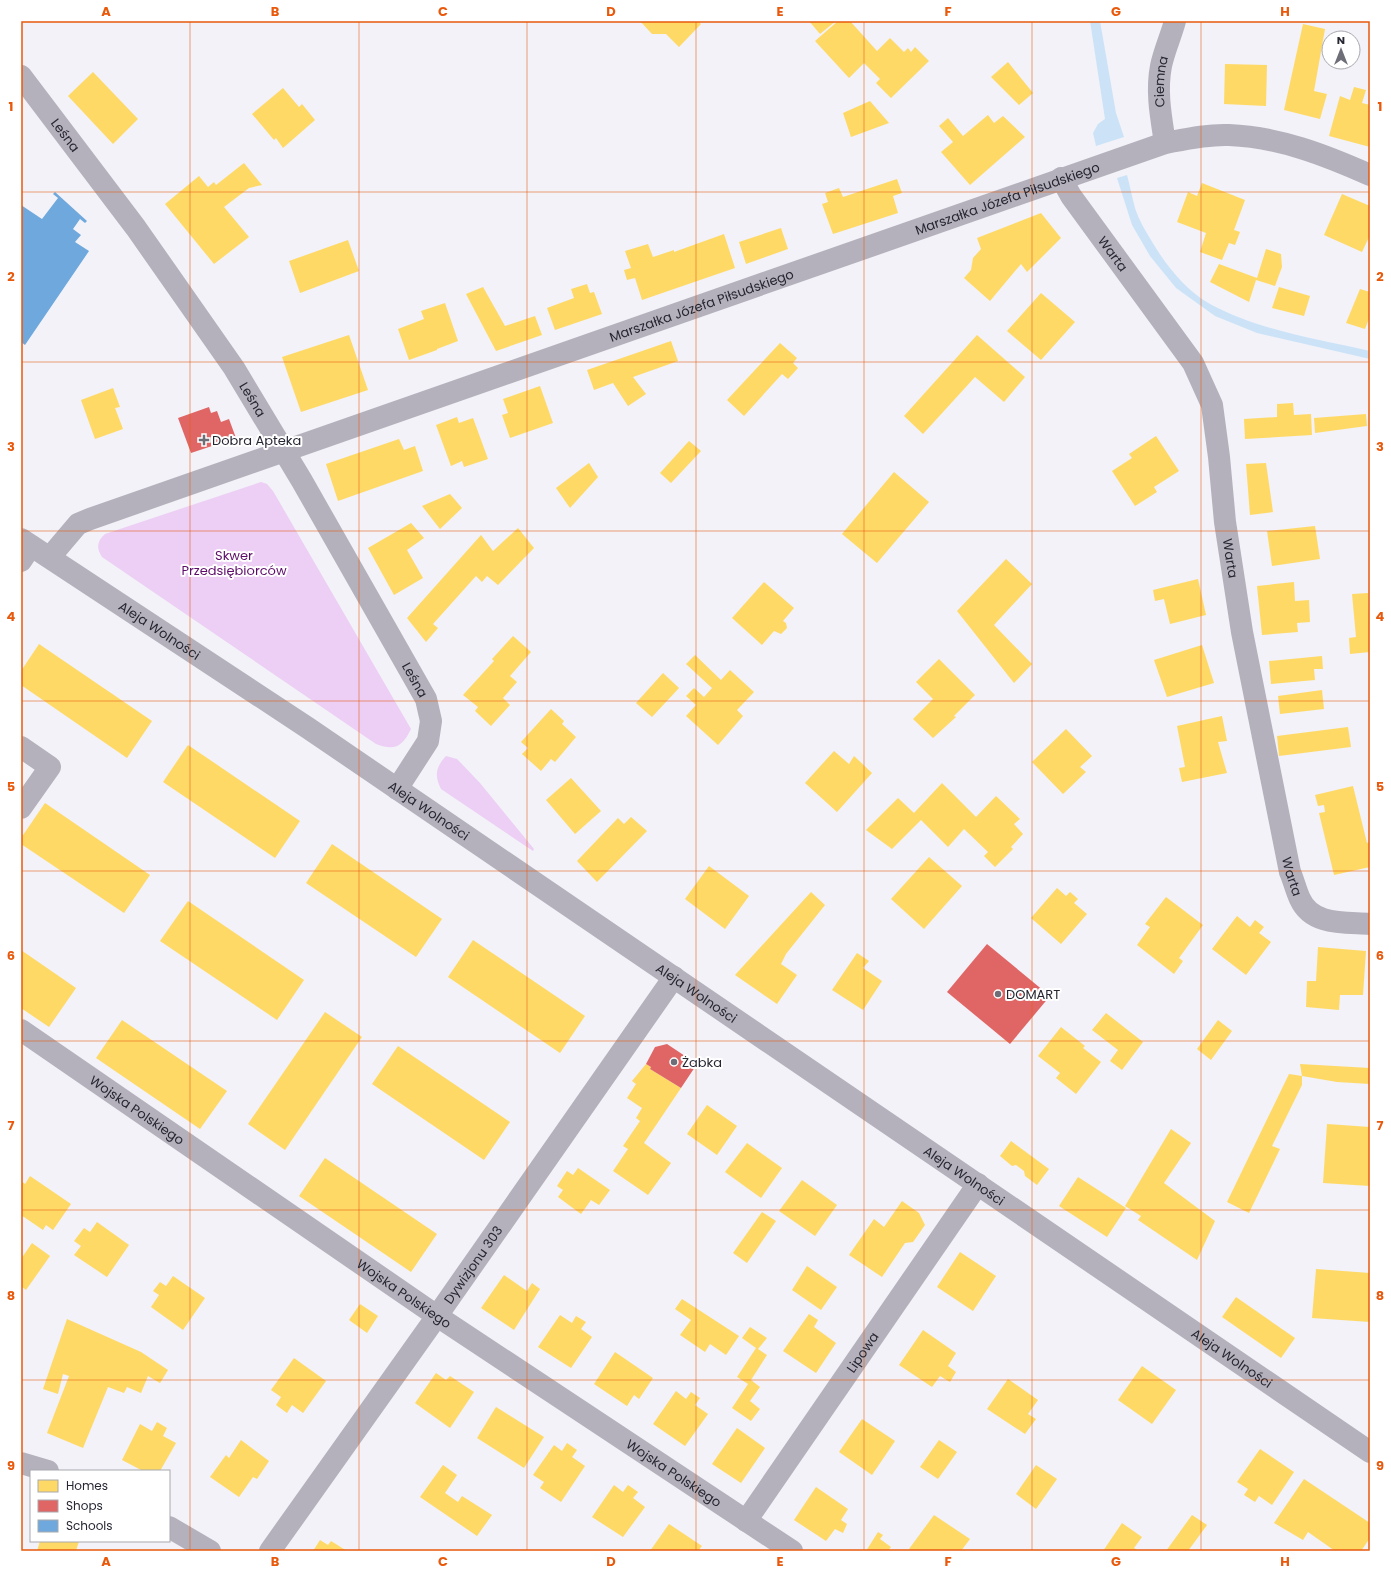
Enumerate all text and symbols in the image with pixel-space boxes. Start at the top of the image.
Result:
text: A [101,2,111,21]
text: B [271,2,280,21]
text: C [438,2,448,21]
text: D [606,2,616,21]
text: E [776,2,784,21]
text: F [944,2,952,21]
text: G [1111,2,1121,21]
text: H [1280,2,1290,21]
north arrow [1321,30,1361,70]
text: N [1337,32,1345,48]
street label: Ciemna [1149,54,1173,108]
text: 1 [9,97,13,116]
text: 1 [1378,97,1382,116]
street label: Leśna [47,114,85,156]
street label: Marszałka Józefa Piłsudskiego [912,157,1102,239]
street label: Warta [1094,232,1133,275]
street label: Marszałka Józefa Piłsudskiego [607,264,796,346]
text: 2 [7,267,15,286]
text: 2 [1376,267,1384,286]
street label: Leśna [235,378,271,420]
place label: Dobra Apteka [212,431,301,450]
marker: Dobra Apteka [199,435,209,445]
text: 3 [7,437,15,456]
text: 3 [1376,437,1384,456]
street label: Warta [1218,537,1243,579]
park label: Skwer Przedsiębiorców [181,546,287,580]
street label: Aleja Wolności [115,596,204,664]
text: 4 [7,607,16,626]
text: 4 [1376,607,1385,626]
street label: Leśna [397,659,433,701]
street label: Aleja Wolności [385,776,473,845]
text: 5 [7,777,15,796]
text: 5 [1376,777,1384,796]
street label: Warta [1278,855,1307,899]
text: 6 [7,946,15,965]
text: 6 [1376,946,1384,965]
street label: Aleja Wolności [652,959,741,1027]
place label: DOMART [1006,985,1060,1004]
marker: DOMART [993,989,1003,999]
place label: Żabka [682,1053,722,1072]
marker: Żabka [669,1057,679,1067]
street label: Wojska Polskiego [86,1071,188,1149]
text: 7 [8,1116,15,1135]
text: 7 [1377,1116,1384,1135]
street label: Aleja Wolności [920,1141,1009,1210]
street label: Dywizjonu 303 [439,1222,507,1308]
street label: Wojska Polskiego [353,1254,455,1333]
text: 8 [7,1286,15,1305]
text: 8 [1376,1286,1384,1305]
street label: Aleja Wolności [1188,1324,1276,1392]
street label: Lipowa [842,1328,883,1376]
street label: Wojska Polskiego [622,1434,725,1511]
text: 9 [7,1456,15,1475]
text: 9 [1376,1456,1384,1475]
legend [30,1470,170,1542]
text: Homes [66,1477,108,1494]
text: Shops [66,1497,103,1514]
text: Schools [66,1517,113,1534]
text: A [101,1552,111,1571]
text: B [271,1552,280,1571]
text: C [438,1552,448,1571]
text: D [606,1552,616,1571]
text: E [776,1552,784,1571]
text: F [944,1552,952,1571]
text: G [1111,1552,1121,1571]
text: H [1280,1552,1290,1571]

